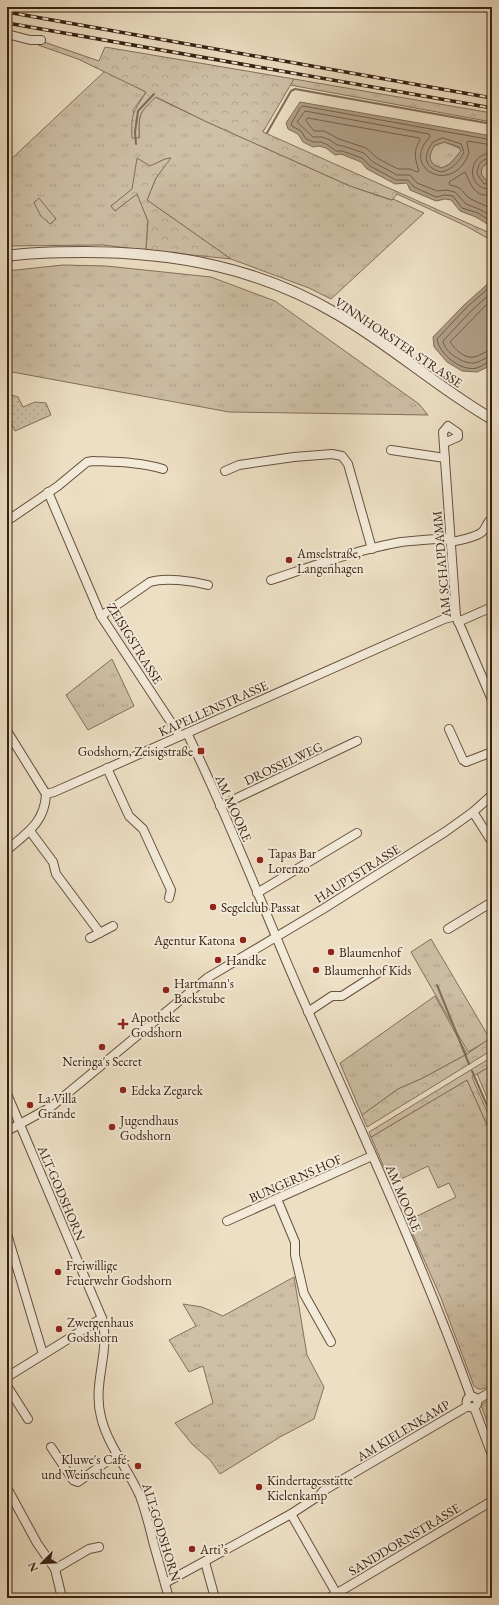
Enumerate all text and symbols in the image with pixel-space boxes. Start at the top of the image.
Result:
street label: VINNHORSTER STRASSE [332,293,466,392]
street label: AM SCHAPDAMM [428,510,455,619]
place label: Amselstraße, Langenhagen [296,545,364,577]
marker: Amselstraße, Langenhagen [284,555,294,565]
street label: ZEISIGSTRASSE [103,600,166,687]
street label: KAPELLENSTRASSE [156,677,271,740]
street label: DROSSELWEG [241,738,326,789]
place label: Godshorn, Zeisigstraße [78,743,193,760]
marker: Godshorn, Zeisigstraße [196,746,206,756]
street label: AM MOORE [211,771,256,844]
street label: HAUPTSTRASSE [311,840,403,907]
place label: Tapas Bar Lorenzo [268,845,317,877]
marker: Tapas Bar Lorenzo [255,855,265,865]
place label: Segelclub Passat [221,899,300,916]
marker: Segelclub Passat [208,902,218,912]
place label: Agentur Katona [153,932,236,949]
marker: Agentur Katona [238,935,248,945]
place label: Blaumenhof [339,944,403,961]
marker: Blaumenhof [326,947,336,957]
place label: Handke [226,952,266,969]
marker: Handke [213,955,223,965]
place label: Blaumenhof Kids [324,962,412,979]
marker: Blaumenhof Kids [311,965,321,975]
place label: Hartmann's Backstube [174,975,234,1007]
marker: Hartmann's Backstube [161,985,171,995]
place label: Apotheke Godshorn [130,1009,182,1041]
marker: Apotheke Godshorn [118,1019,128,1029]
marker: Neringa's Secret [97,1042,107,1052]
place label: Neringa's Secret [62,1053,142,1070]
place label: Edeka Zegarek [131,1082,204,1099]
marker: Edeka Zegarek [118,1085,128,1095]
place label: La Villa Grande [38,1090,77,1122]
marker: La Villa Grande [25,1100,35,1110]
place label: Jugendhaus Godshorn [119,1112,178,1144]
marker: Jugendhaus Godshorn [107,1122,117,1132]
street label: ALT-GODSHORN [33,1142,90,1244]
street label: BUNGERNS HOF [246,1150,344,1206]
street label: AM MOORE [381,1161,425,1234]
place label: Freiwillige Feuerwehr Godshorn [66,1257,172,1289]
marker: Freiwillige Feuerwehr Godshorn [53,1267,63,1277]
place label: Zwergenhaus Godshorn [67,1314,133,1346]
marker: Zwergenhaus Godshorn [54,1324,64,1334]
street label: AM KIELENKAMP [353,1396,453,1465]
place label: Kluwe's Café- und Weinscheune [41,1451,130,1483]
marker: Kluwe's Café- und Weinscheune [133,1461,143,1471]
place label: Kindertagesstätte Kielenkamp [267,1472,353,1504]
street label: ALT-GODSHORN [138,1480,185,1584]
marker: Kindertagesstätte Kielenkamp [254,1482,264,1492]
street label: SANDDORNSTRASSE [345,1499,463,1580]
place label: Arti’s [199,1541,228,1558]
north arrow [22,1543,62,1583]
marker: Arti’s [187,1544,197,1554]
text: N [25,1560,41,1574]

